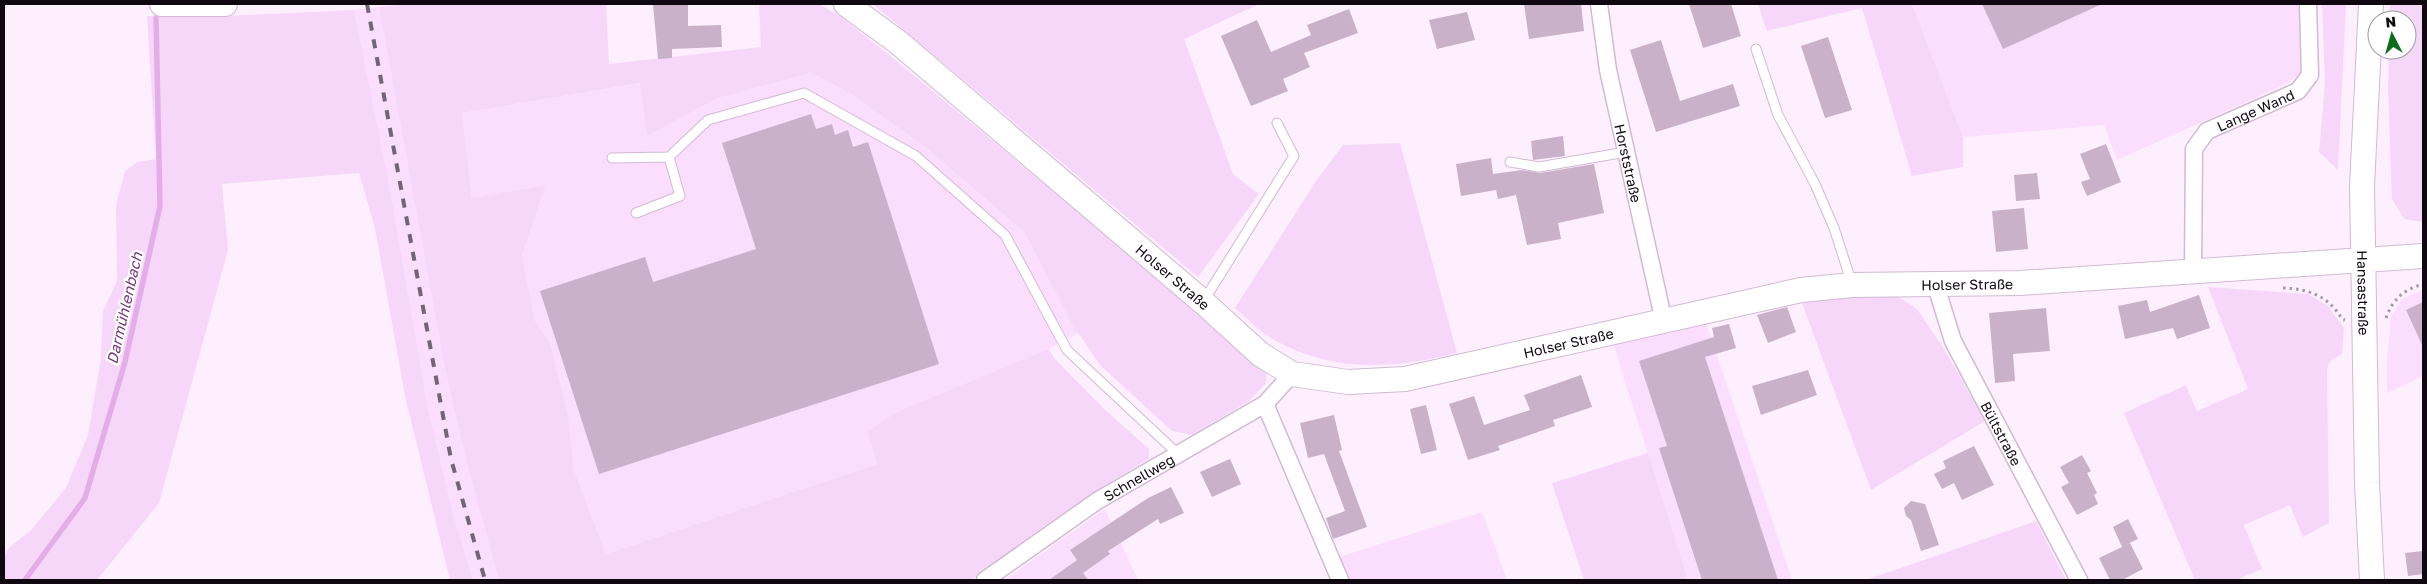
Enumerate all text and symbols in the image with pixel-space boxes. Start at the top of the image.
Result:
north arrow [2367,10,2417,60]
text: N [2384,13,2397,31]
street label: Lange Wand [2214,85,2297,134]
street label: Horststraße [1612,122,1646,204]
street label: Holser Straße [1133,240,1214,313]
water label: Darmühlenbach [102,250,146,366]
street label: Hansastraße [2355,250,2373,335]
street label: Holser Straße [1921,275,2013,293]
street label: Holser Straße [1522,324,1615,361]
street label: Bültstraße [1978,398,2026,468]
street label: Schnellweg [1100,450,1177,504]

